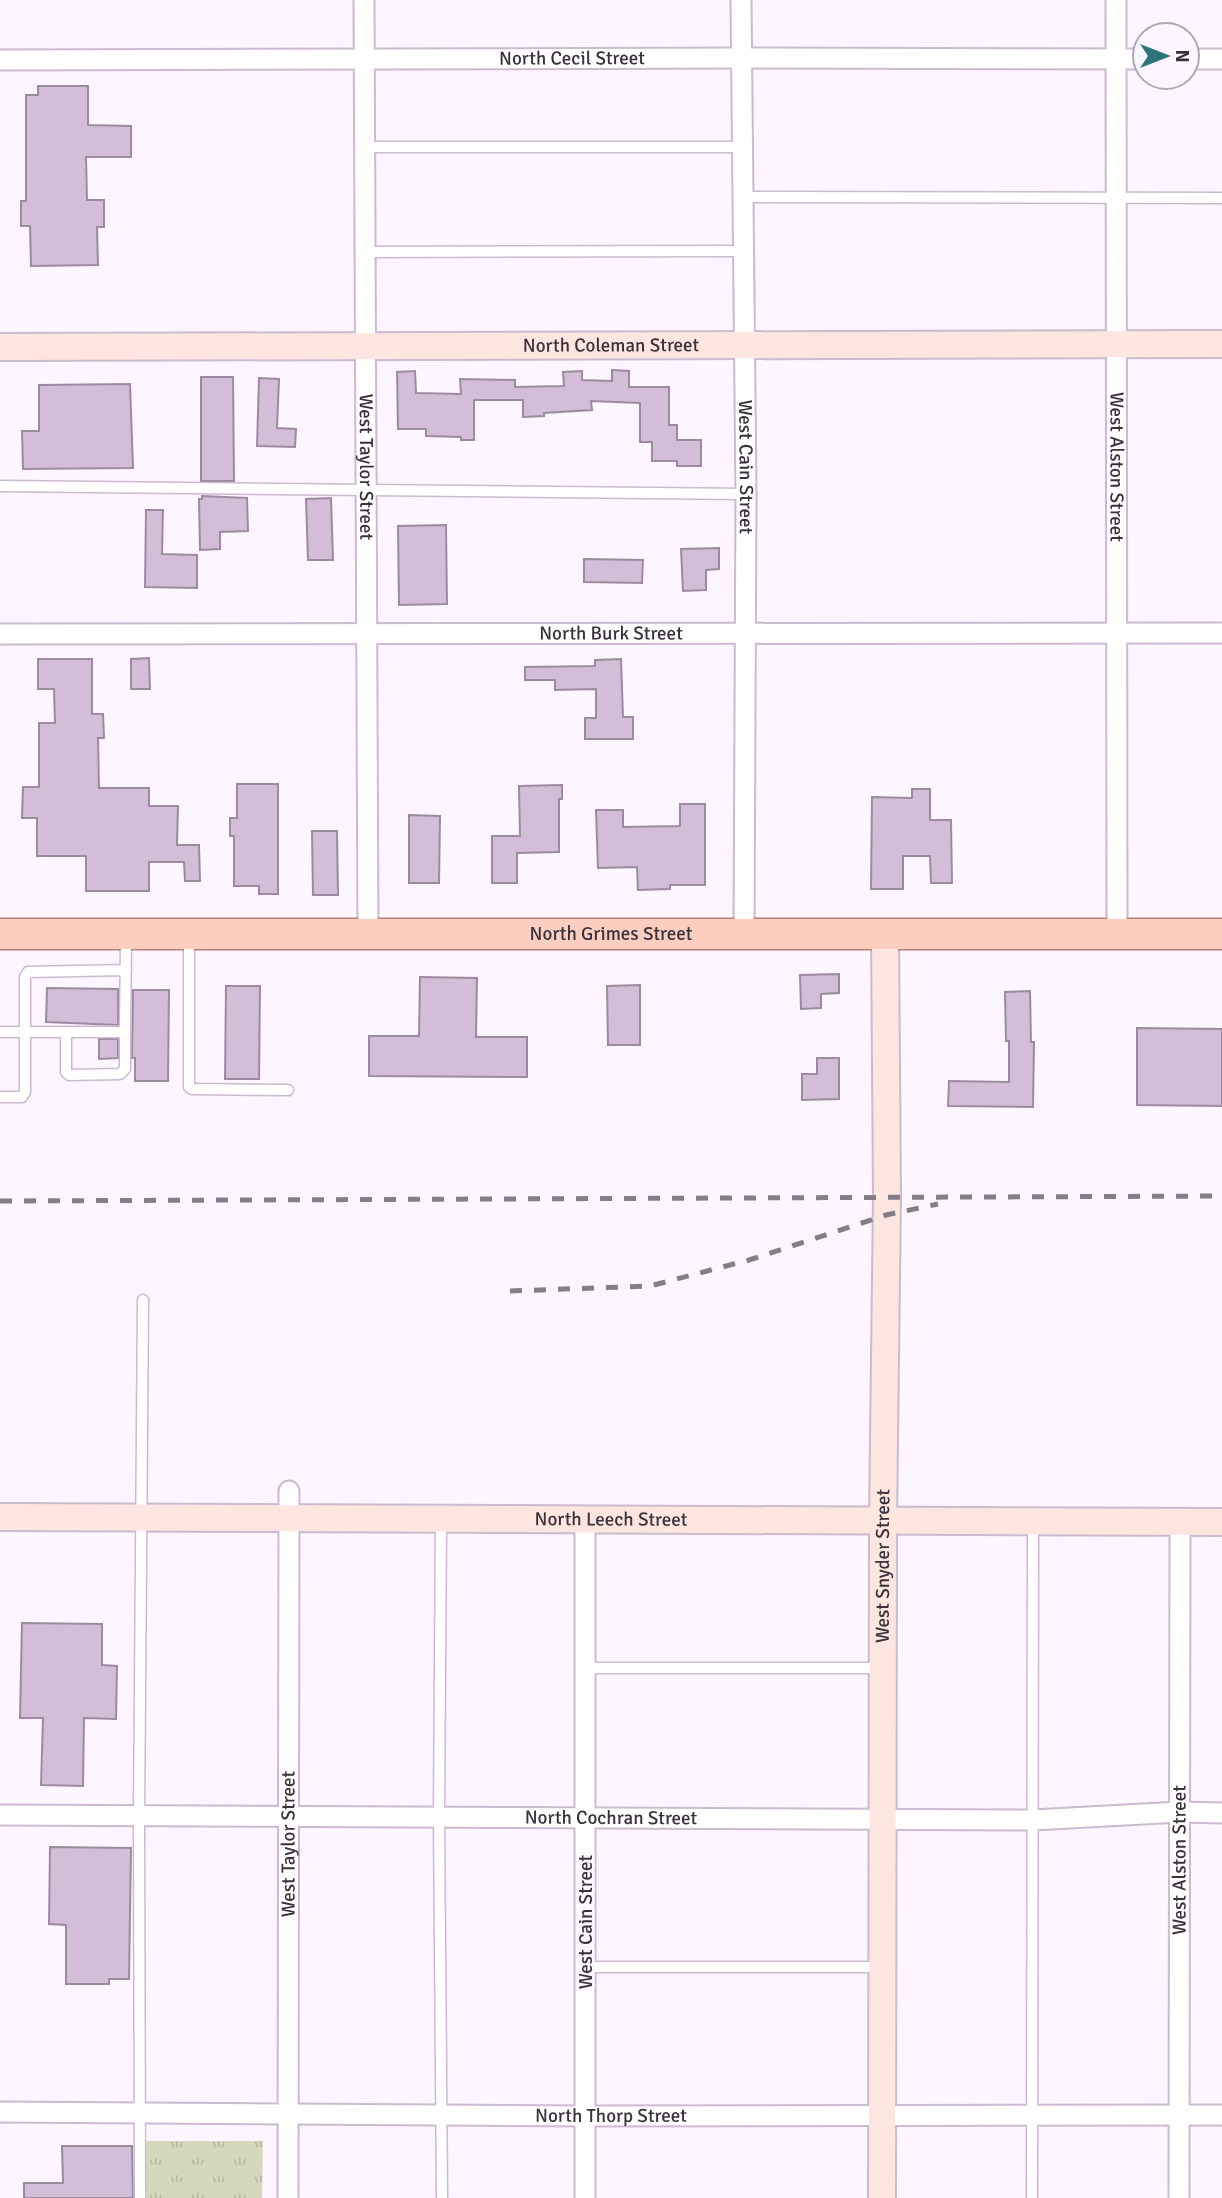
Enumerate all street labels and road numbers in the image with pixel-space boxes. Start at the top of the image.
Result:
street label: North Cecil Street [499,46,645,71]
street label: North Coleman Street [523,333,700,358]
street label: West Alston Street [1104,392,1129,542]
street label: West Taylor Street [354,394,378,541]
street label: West Cain Street [733,400,758,535]
street label: North Burk Street [539,621,683,646]
street label: North Grimes Street [530,922,693,946]
street label: West Snyder Street [871,1489,895,1643]
street label: North Leech Street [534,1507,688,1532]
street label: West Taylor Street [276,1770,301,1917]
street label: West Alston Street [1167,1785,1192,1935]
street label: North Cochran Street [525,1806,698,1830]
street label: West Cain Street [574,1855,598,1989]
street label: North Thorp Street [535,2104,687,2128]

